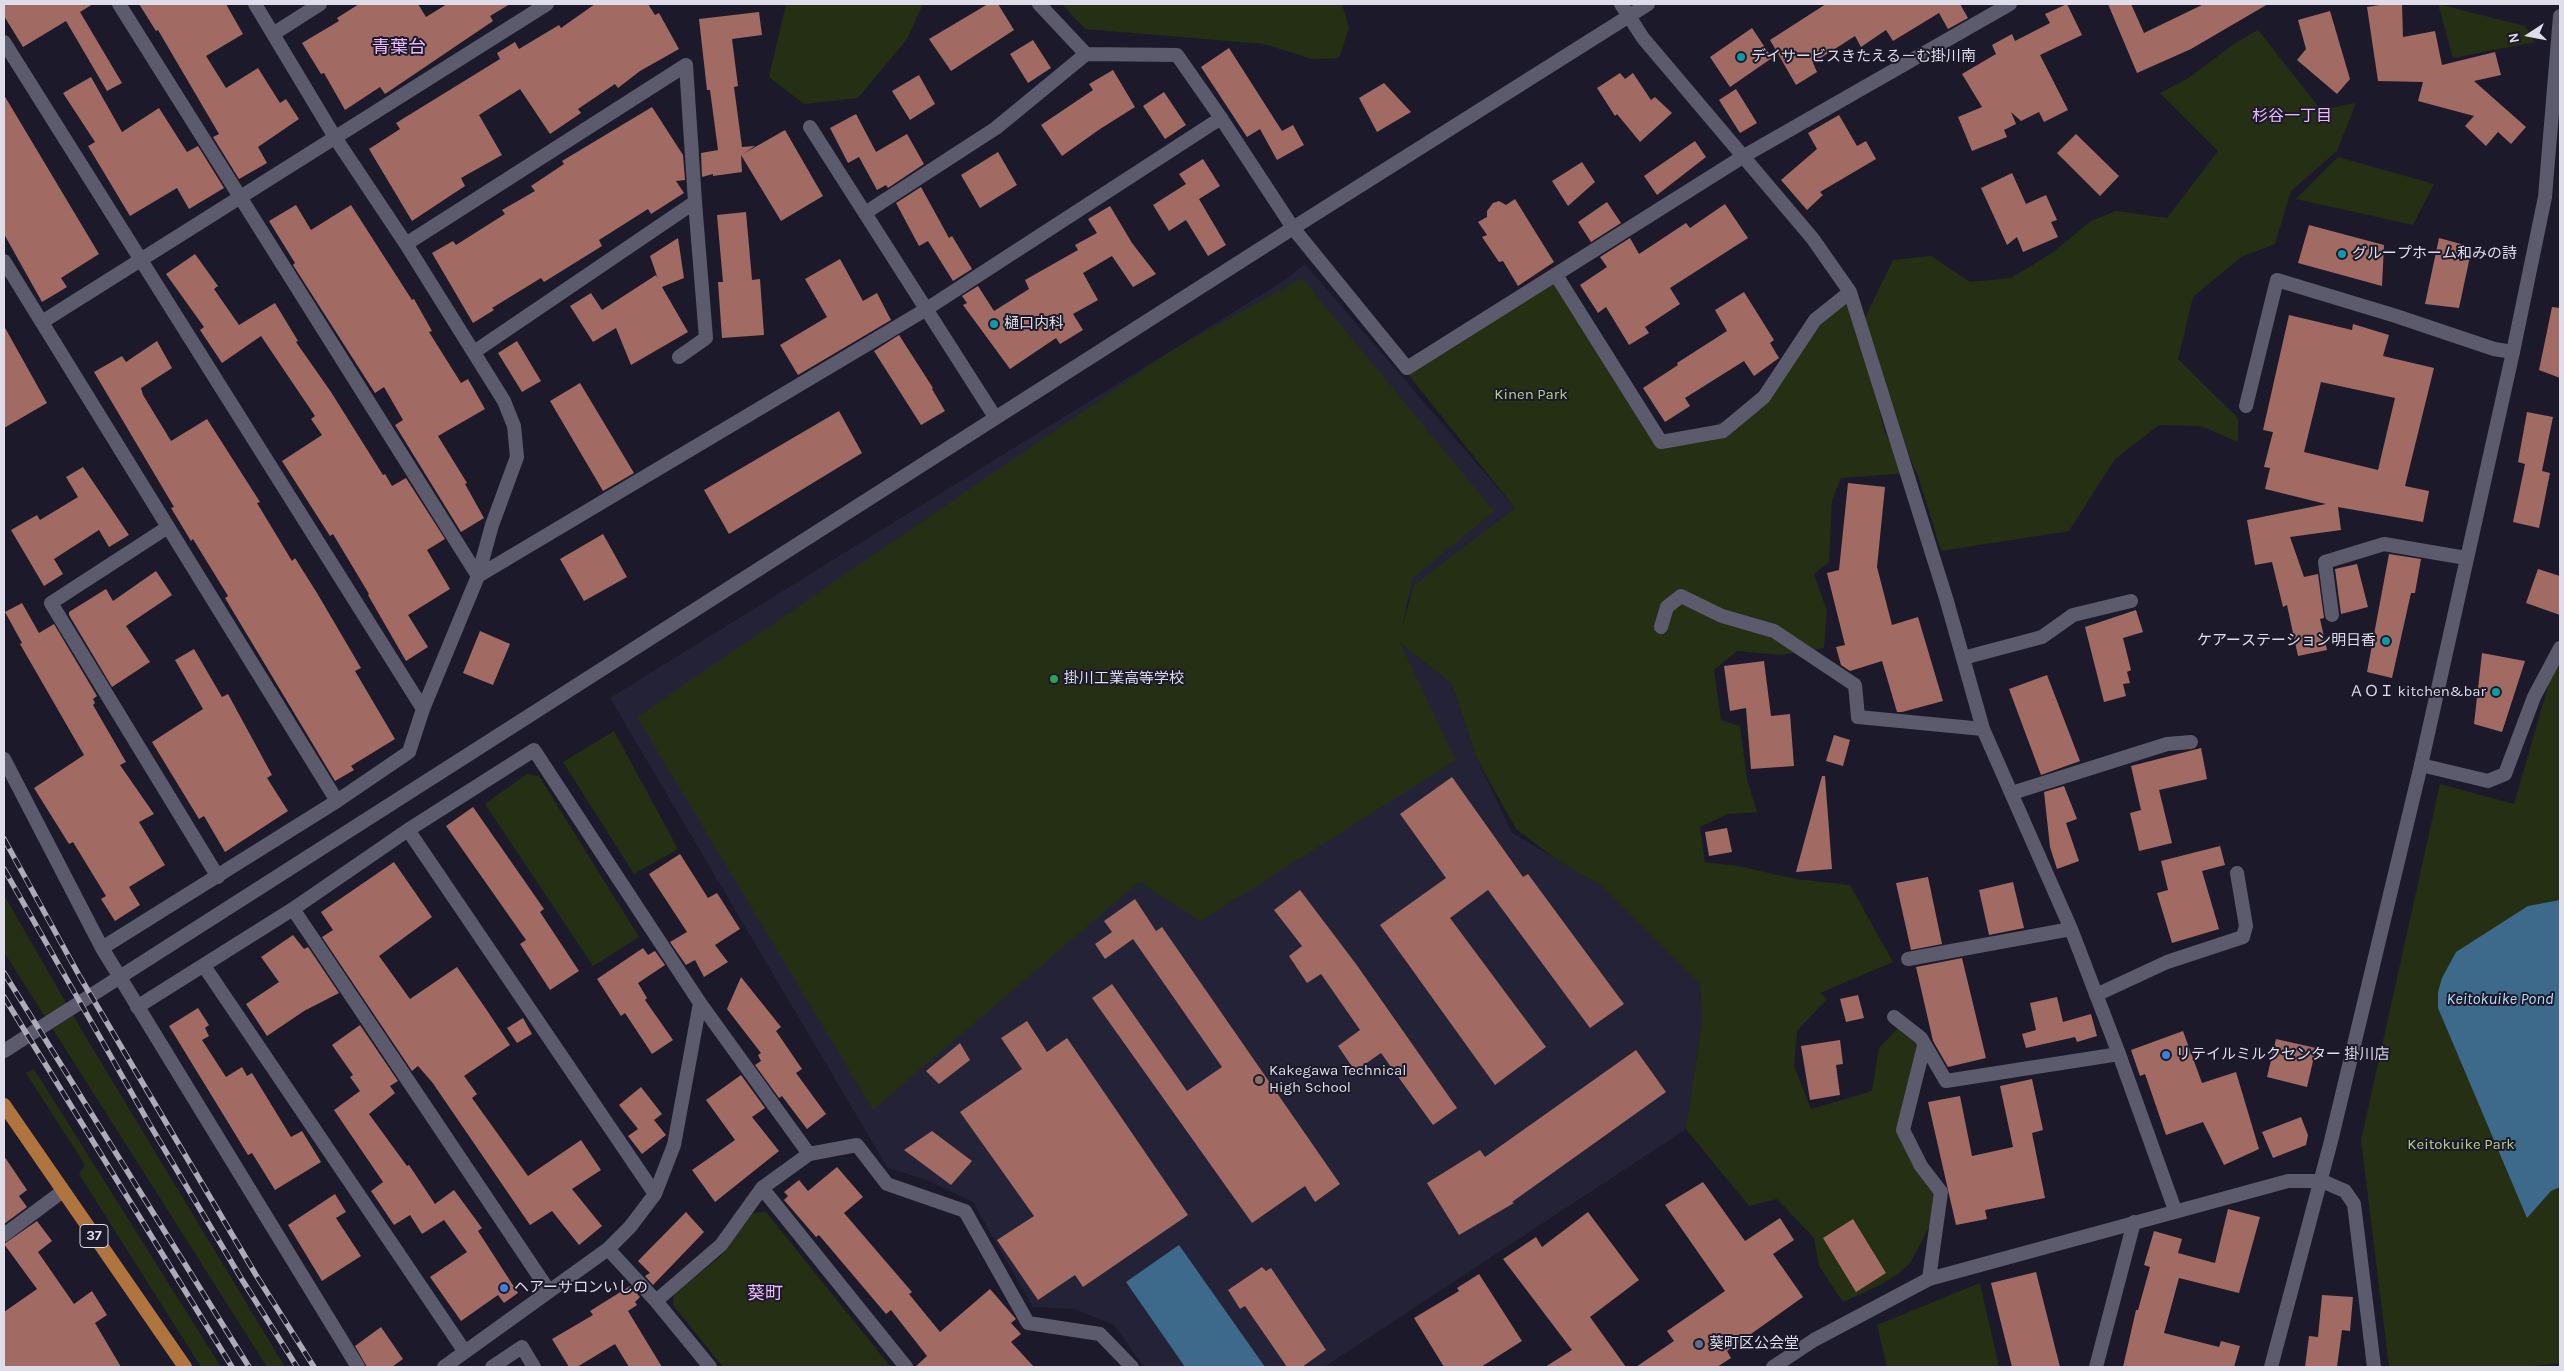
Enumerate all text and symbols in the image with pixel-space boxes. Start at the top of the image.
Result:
north arrow [2504,10,2554,60]
text: N [2504,31,2523,45]
district label: 青葉台 [372,37,426,59]
place label: デイサービスきたえる－む掛川南 [1751,48,1976,66]
marker: デイサービスきたえる－む掛川南 [1735,51,1747,63]
district label: 杉谷一丁目 [2252,106,2332,126]
place label: グループホーム和みの詩 [2352,245,2517,263]
marker: グループホーム和みの詩 [2336,248,2348,260]
place label: 樋口内科 [1004,315,1064,333]
marker: 樋口内科 [988,318,1000,330]
park label: Kinen Park [1494,386,1568,404]
place label: ケアーステーション明日香 [2197,632,2376,650]
marker: ケアーステーション明日香 [2380,635,2392,647]
place label: 掛川工業高等学校 [1064,670,1184,688]
marker: 掛川工業高等学校 [1048,673,1060,685]
place label: ＡＯＩ kitchen&bar [2349,683,2486,701]
marker: ＡＯＩ kitchen&bar [2490,686,2502,698]
water label: Keitokuike Pond [2447,989,2553,1009]
place label: リテイルミルクセンター 掛川店 [2176,1046,2390,1064]
marker: リテイルミルクセンター 掛川店 [2160,1049,2172,1061]
place label: Kakegawa Technical High School [1269,1062,1407,1097]
marker: Kakegawa Technical High School [1253,1074,1265,1086]
park label: Keitokuike Park [2407,1136,2515,1154]
road number: 37 [80,1224,108,1248]
place label: ヘアーサロンいしの [514,1279,648,1297]
marker: ヘアーサロンいしの [498,1282,510,1294]
district label: 葵町 [747,1283,783,1305]
place label: 葵町区公会堂 [1709,1335,1799,1353]
marker: 葵町区公会堂 [1693,1338,1705,1350]

